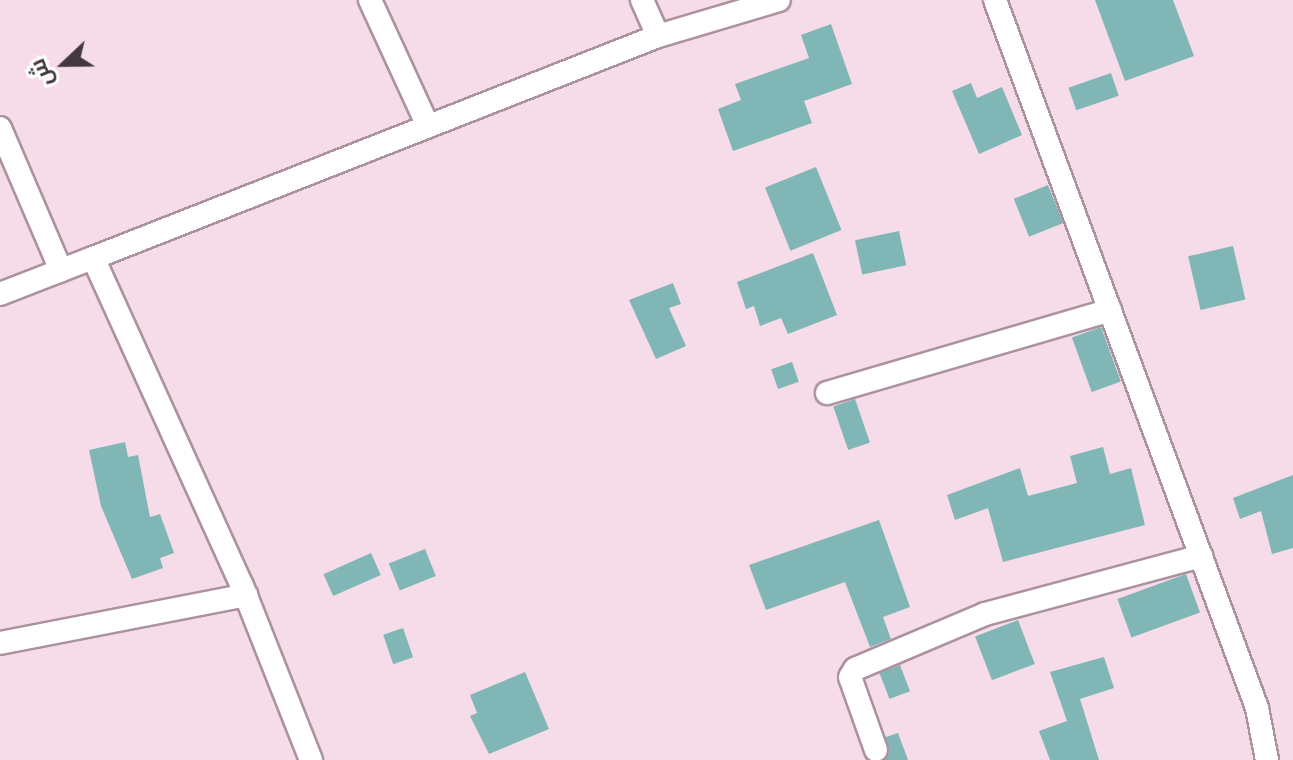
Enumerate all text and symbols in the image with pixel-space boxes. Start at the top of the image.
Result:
north arrow [24,24,104,104]
text: ش [22,54,61,92]

